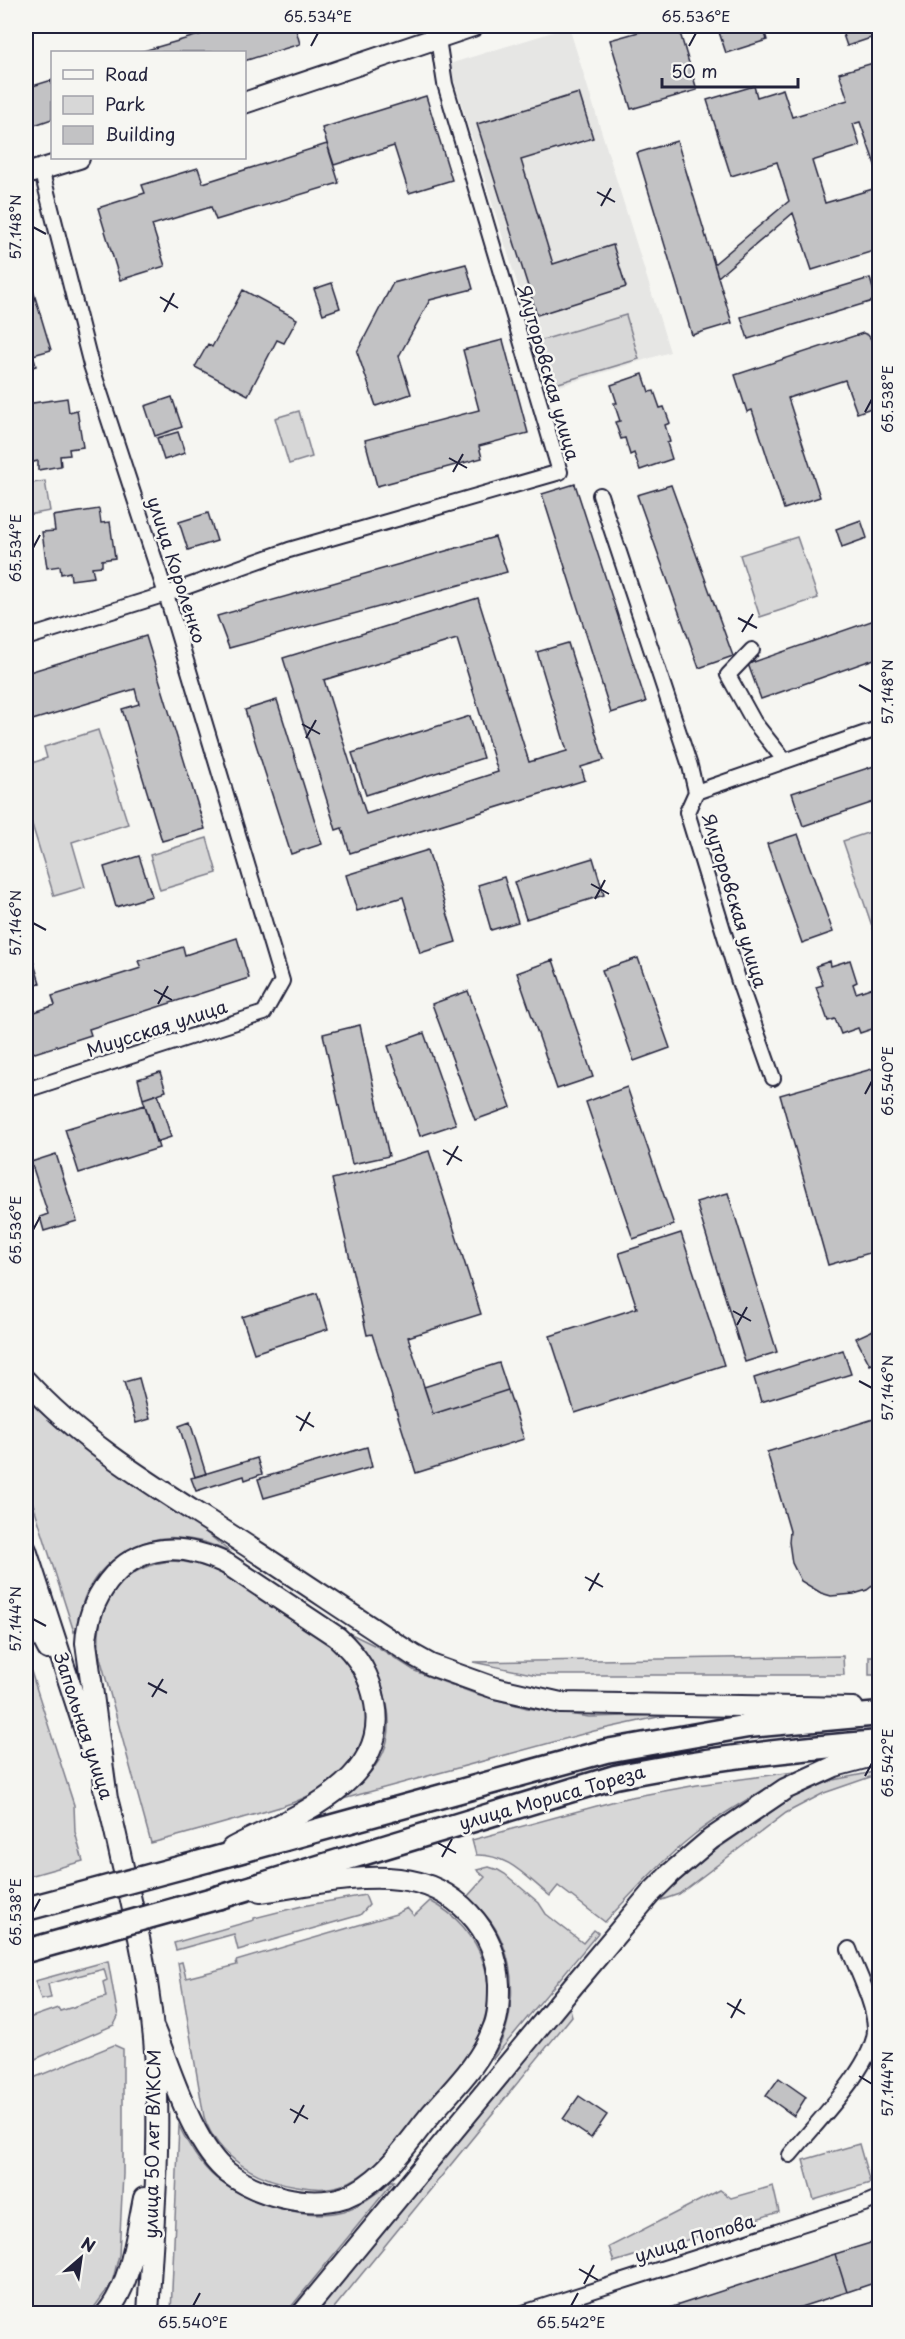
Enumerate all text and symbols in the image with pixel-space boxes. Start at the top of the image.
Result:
text: 65.534°E [284,4,352,27]
text: 65.536°E [662,4,730,27]
legend [51,51,246,159]
scale bar [662,51,798,89]
text: 50 m [671,57,718,84]
text: Road [105,60,149,87]
text: Park [105,90,145,117]
text: Building [105,120,175,147]
text: 57.148°N [3,194,26,260]
street label: Ялуторовская улица [512,282,588,464]
text: 65.538°E [875,365,898,433]
street label: улица Короленко [141,493,214,646]
text: 65.534°E [3,514,26,582]
text: 57.148°N [875,659,898,725]
street label: Ялуторовская улица [696,810,775,992]
text: 57.146°N [3,890,26,956]
street label: Миусская улица [83,992,231,1063]
text: 65.540°E [875,1046,898,1116]
text: 65.536°E [3,1196,26,1264]
text: 57.146°N [875,1355,898,1421]
text: 57.144°N [3,1586,26,1652]
street label: Запольная улица [48,1648,121,1803]
text: 65.542°E [875,1729,898,1797]
street label: улица Мориса Тореза [455,1757,649,1836]
text: 65.538°E [3,1878,26,1946]
street label: улица 50 лет ВЛКСМ [136,2049,167,2239]
text: 57.144°N [875,2051,898,2117]
street label: улица Попова [631,2206,759,2269]
north arrow [51,2228,111,2288]
text: N [77,2230,100,2258]
text: 65.540°E [158,2310,228,2333]
text: 65.542°E [537,2310,605,2333]

